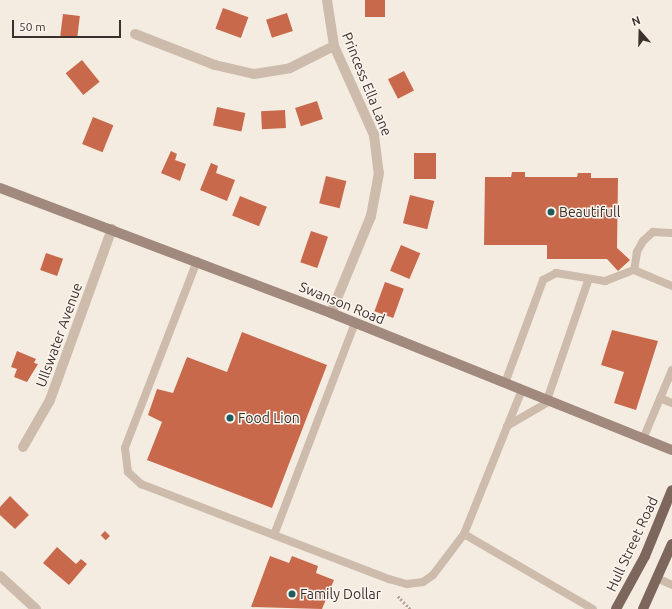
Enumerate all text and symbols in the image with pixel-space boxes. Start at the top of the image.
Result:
scale bar [14,12,123,38]
north arrow [620,12,660,52]
text: N [630,14,642,28]
text: 50 m [19,20,46,33]
street label: Princess Ella Lane [339,30,395,138]
place label: Beautifull [559,204,620,220]
marker: Beautifull [546,207,556,217]
street label: Swanson Road [297,278,387,328]
street label: Ullswater Avenue [32,280,86,390]
place label: Food Lion [238,410,300,426]
marker: Food Lion [225,413,235,423]
street label: Hull Street Road [603,494,661,594]
place label: Family Dollar [300,586,381,602]
marker: Family Dollar [287,589,297,599]

